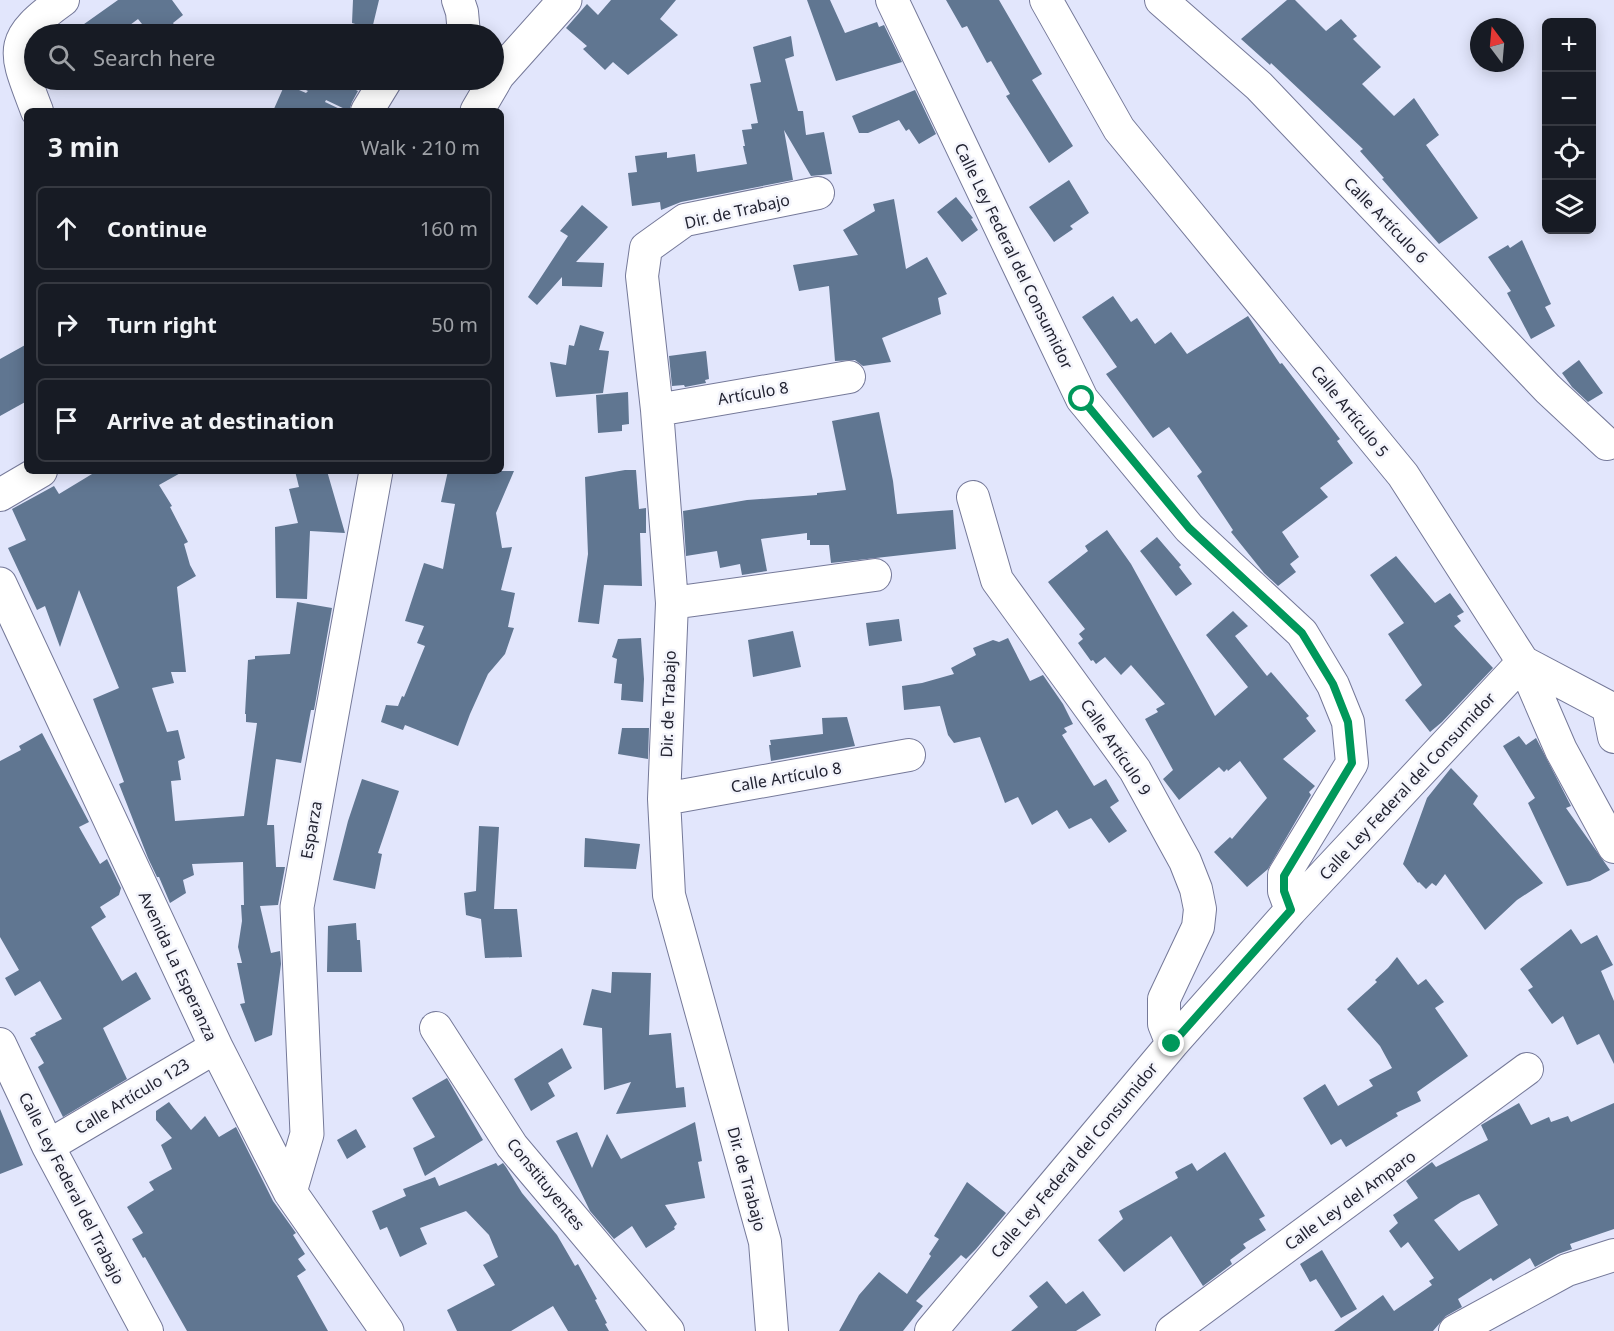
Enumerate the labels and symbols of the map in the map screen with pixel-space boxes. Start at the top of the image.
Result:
north arrow [1470,18,1524,72]
street label: Calle Ley Federal del Consumidor [949,139,1079,373]
street label: Calle Artículo 6 [1339,172,1433,268]
street label: Dir. de Trabajo [682,188,792,234]
street label: Calle Artículo 5 [1306,361,1394,461]
street label: Artículo 8 [716,376,790,410]
route start [1068,385,1094,411]
street label: Dir. de Trabajo [655,650,681,758]
street label: Calle Ley Federal del Consumidor [1314,687,1500,885]
street label: Calle Artículo 9 [1076,694,1156,800]
street label: Calle Artículo 8 [729,756,843,798]
street label: Esparza [295,799,327,861]
street label: Avenida La Esperanza [134,888,222,1044]
route end [1158,1030,1184,1056]
street label: Calle Artículo 123 [71,1053,193,1139]
street label: Calle Ley Federal del Consumidor [985,1057,1163,1263]
street label: Calle Ley Federal del Trabajo [14,1088,130,1288]
street label: Dir. de Trabajo [722,1124,772,1234]
street label: Constituyentes [502,1133,590,1235]
street label: Calle Ley del Amparo [1280,1145,1420,1255]

